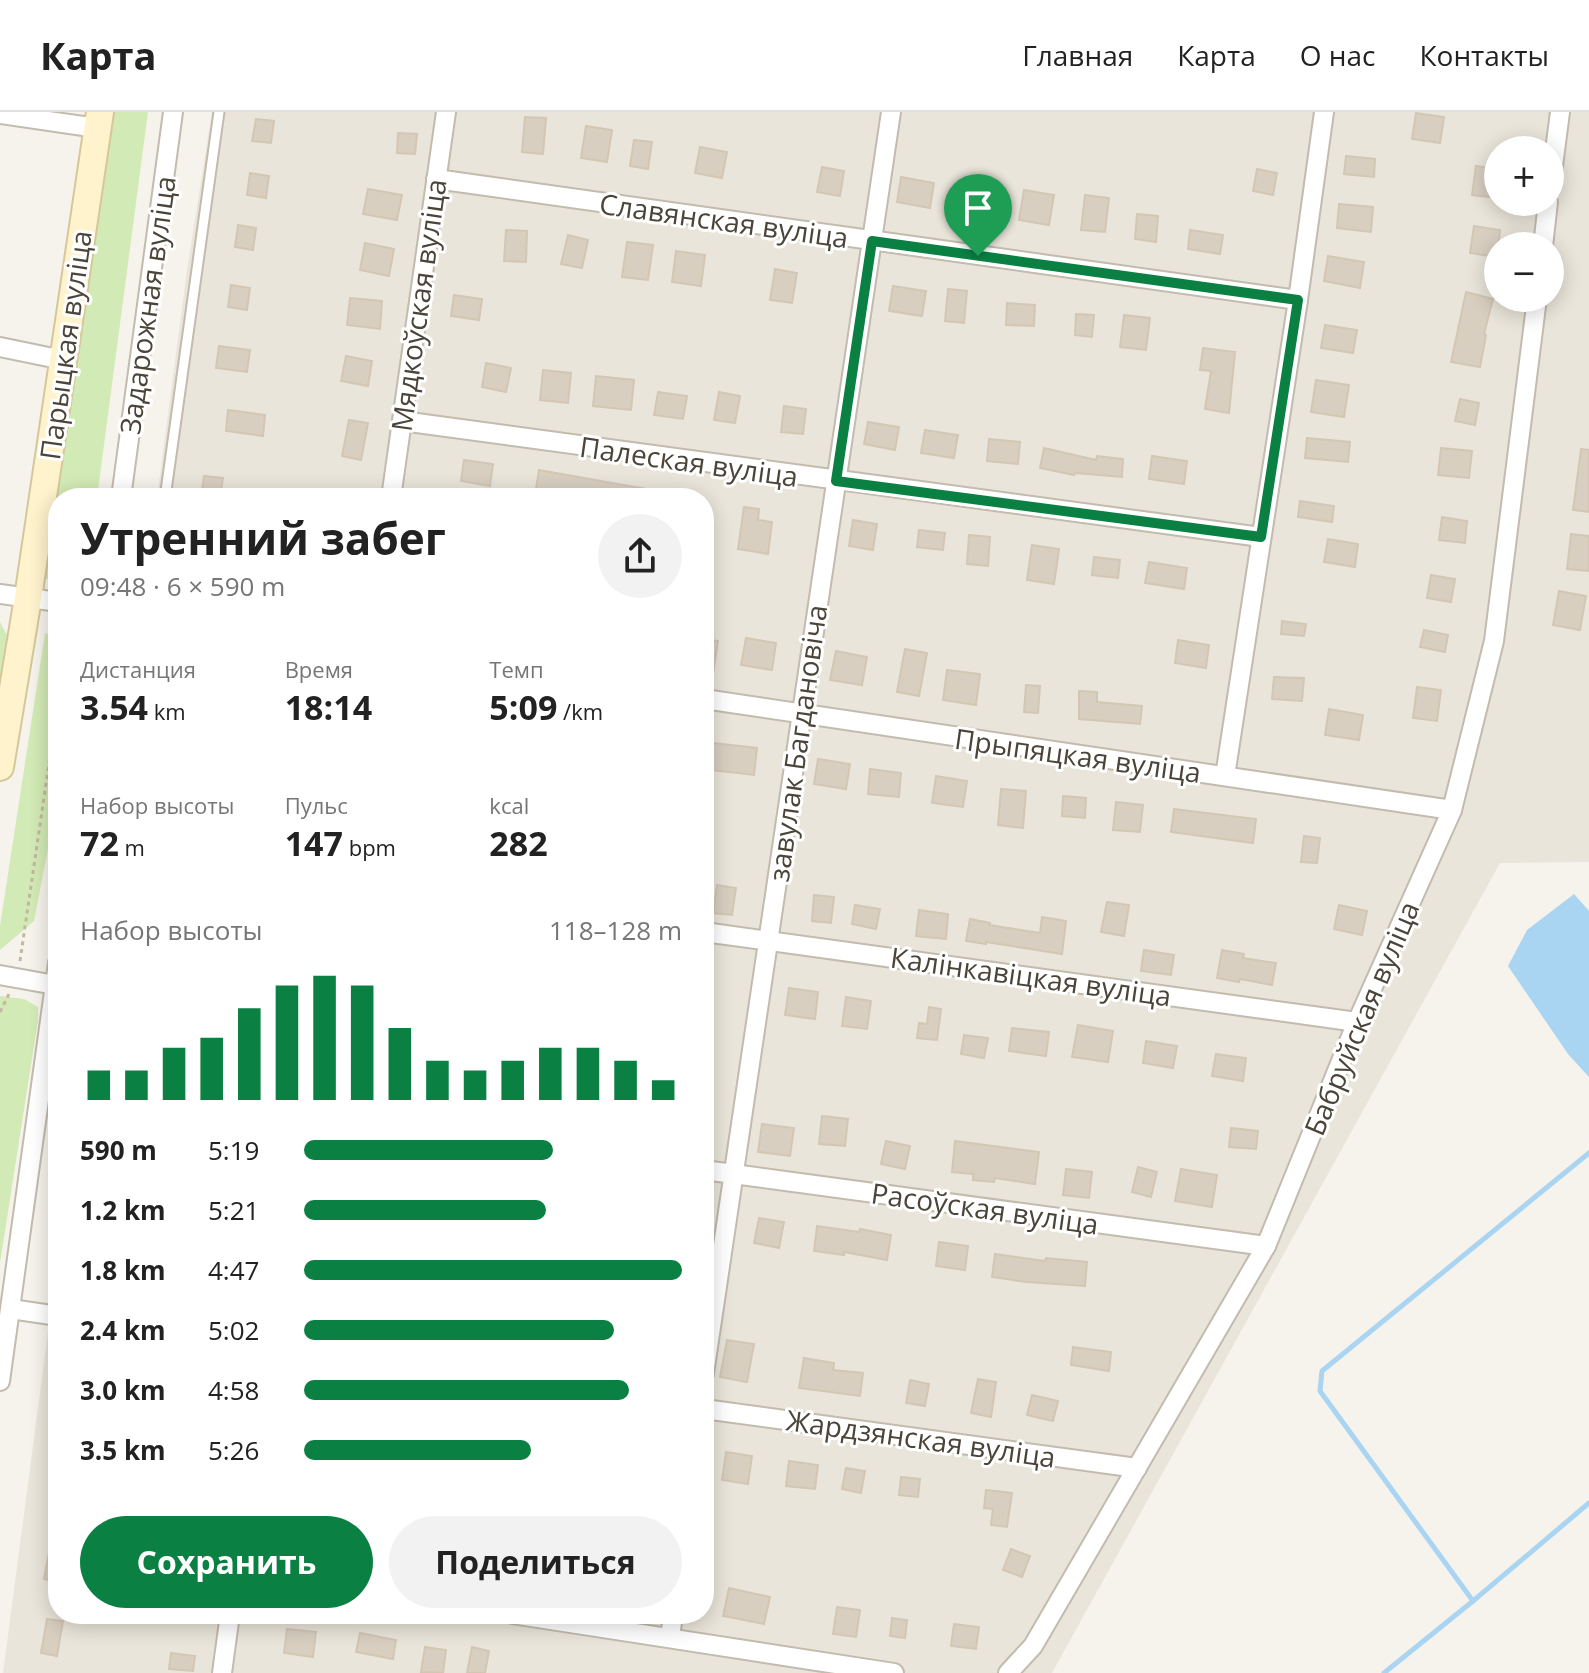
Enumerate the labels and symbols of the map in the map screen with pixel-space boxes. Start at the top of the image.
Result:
street label: Задарожная вуліца [110,173,184,437]
pin [944,174,1012,256]
street label: Мядкоўская вуліца [381,176,455,434]
street label: Славянская вуліца [597,184,851,256]
street label: Парыцкая вуліца [30,228,100,462]
street label: Палеская вуліца [577,427,801,495]
street label: завулак Багдановіча [759,602,835,884]
street label: Прыпяцкая вуліца [952,719,1204,791]
street label: Бабруйская вуліца [1295,895,1427,1141]
street label: Калінкавіцкая вуліца [888,937,1174,1015]
street label: Расоўская вуліца [869,1173,1101,1243]
street label: Жардзянская вуліца [784,1400,1058,1476]

